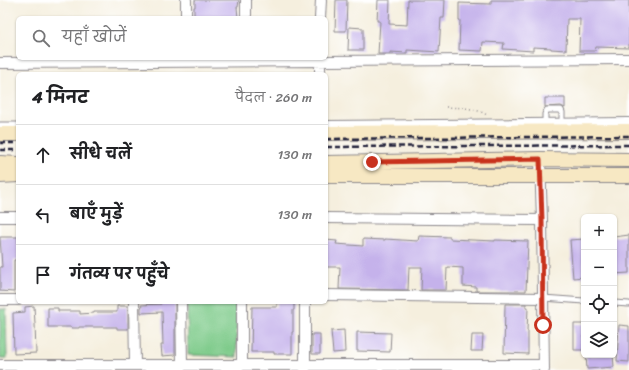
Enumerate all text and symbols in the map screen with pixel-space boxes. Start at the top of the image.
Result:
search box [16,16,328,60]
text: यहाँ खोजें [62,24,127,50]
icon: search [30,27,52,49]
text: 4 मिनट [32,82,88,112]
text: पैदल · 260 m [235,86,312,109]
text: सीधे चलें [70,141,131,167]
text: 130 m [278,143,312,166]
icon: ahead [32,144,54,166]
route end [363,153,381,171]
text: बाएँ मुड़ें [70,201,123,227]
text: 130 m [278,203,312,226]
icon: left [32,204,54,226]
map controls [581,214,617,358]
button: + [581,214,617,250]
button: − [581,250,617,286]
text: गंतव्य पर पहुँचे [70,261,169,287]
icon: arrive [32,264,54,286]
button: locate [581,286,617,322]
route start [534,316,552,334]
button: layers [581,322,617,358]

